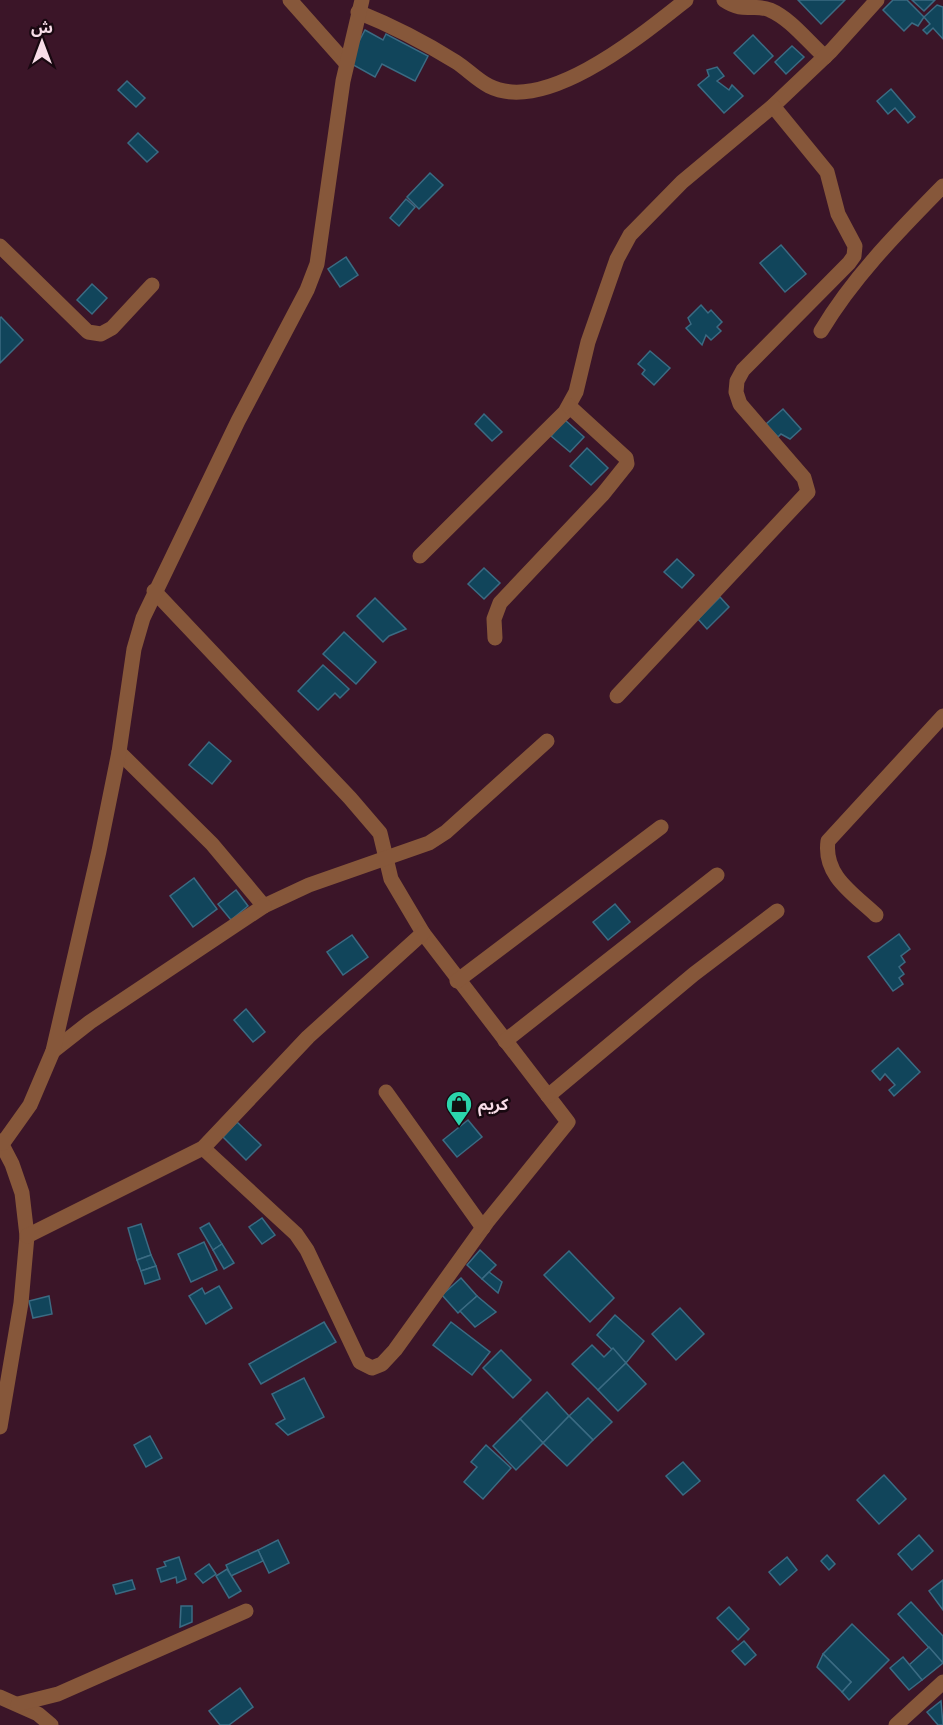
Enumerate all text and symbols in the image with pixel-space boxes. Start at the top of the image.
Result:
north arrow [12,12,72,72]
text: ش [31,17,53,39]
shop icon: كريم [444,1089,474,1127]
place label: كريم [478,1094,509,1117]

